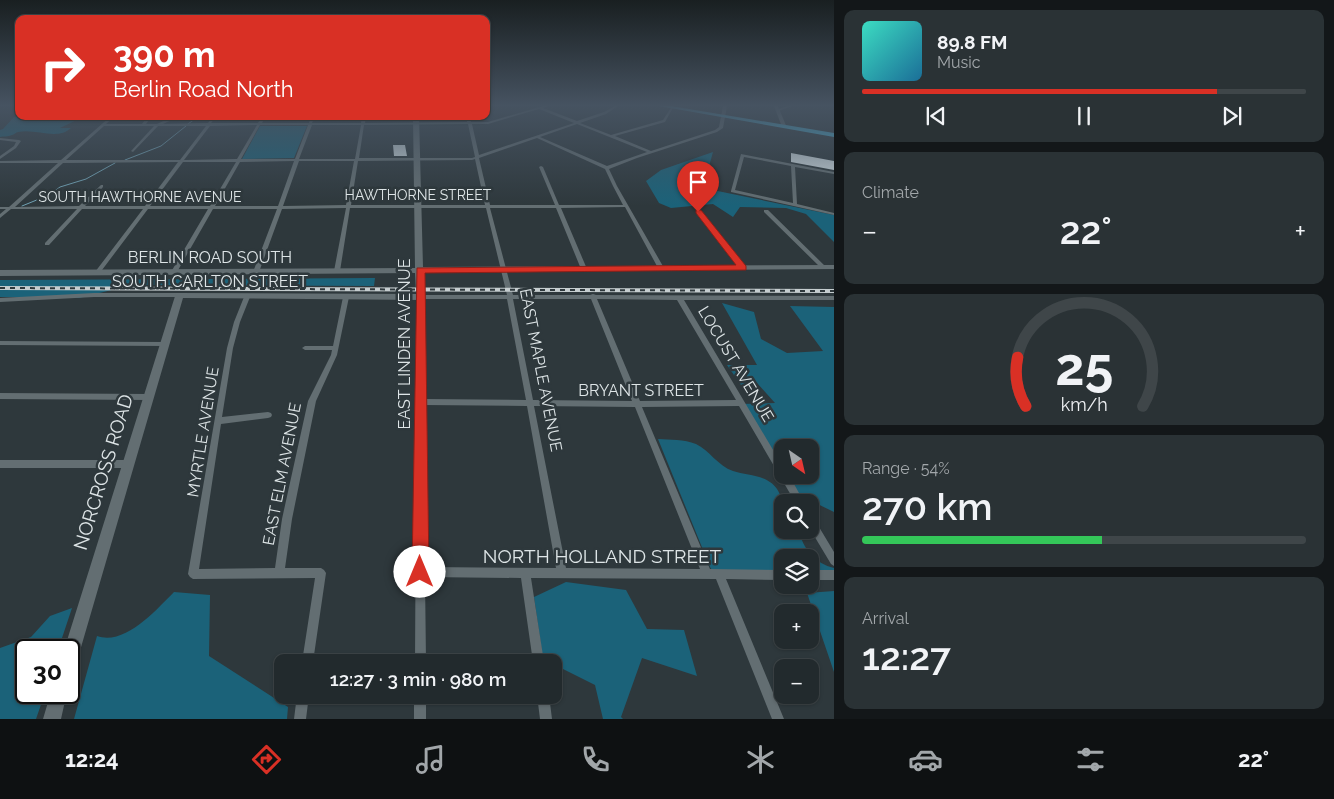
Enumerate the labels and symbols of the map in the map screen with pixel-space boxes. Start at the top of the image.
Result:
pin [677,161,719,212]
street label: HAWTHORNE STREET [345,187,492,203]
street label: SOUTH HAWTHORNE AVENUE [38,189,242,205]
street label: BERLIN ROAD SOUTH [128,248,292,267]
street label: EAST LINDEN AVENUE [395,258,414,429]
street label: SOUTH CARLTON STREET [112,272,308,291]
street label: EAST MAPLE AVENUE [516,287,566,453]
street label: LOCUST AVENUE [694,303,778,425]
street label: MYRTLE AVENUE [183,365,223,499]
street label: BRYANT STREET [578,381,704,400]
street label: NORCROSS ROAD [69,392,137,552]
street label: EAST ELM AVENUE [259,401,305,547]
north arrow [774,439,819,484]
position arrow [393,545,445,597]
street label: NORTH HOLLAND STREET [483,545,722,567]
speed limit sign: 30 [15,639,80,704]

